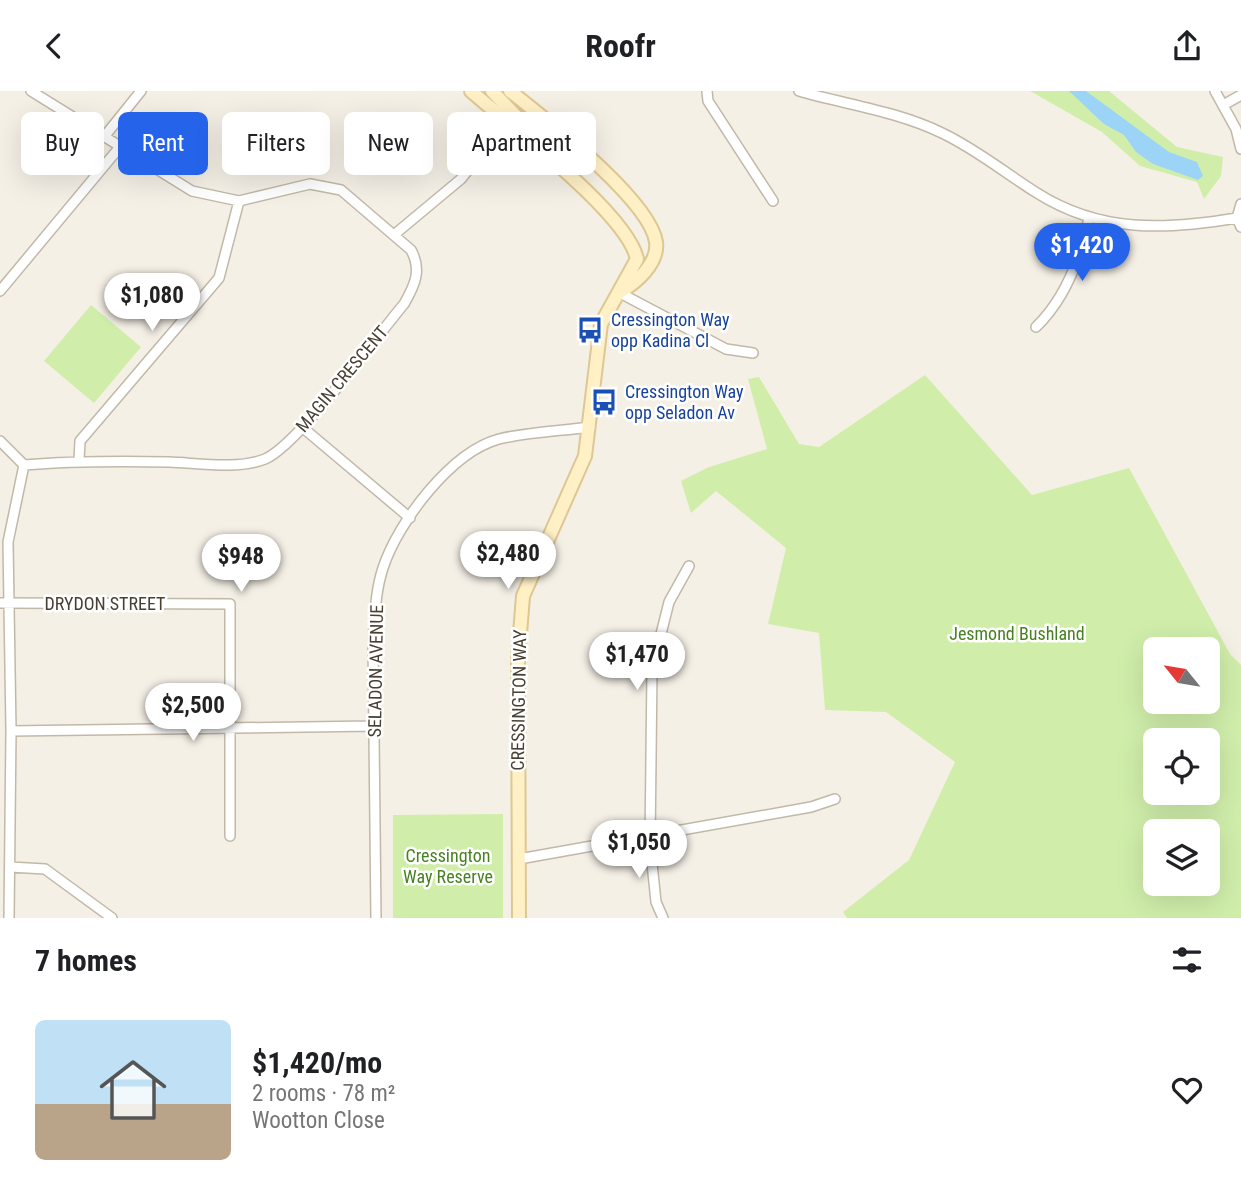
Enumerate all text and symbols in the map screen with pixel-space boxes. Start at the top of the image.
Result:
icon: back [35,27,73,65]
text: Roofr [585,27,656,65]
icon: share [1168,27,1206,65]
chip: Buy [21,112,104,175]
chip: Rent [118,112,208,175]
chip: Filters [222,112,330,175]
chip: New [344,112,433,175]
chip: Apartment [447,112,596,175]
pin: $1,420 [1025,223,1139,283]
text: $1,420 [1050,232,1114,259]
pin: $1,080 [95,273,209,333]
text: $1,080 [120,282,184,309]
place label: Cressington Way opp Kadina Cl [611,309,730,351]
bus stop icon: Cressington Way opp Kadina Cl [575,315,605,345]
street label: MAGIN CRESCENT [291,321,392,436]
place label: Cressington Way opp Seladon Av [625,381,744,423]
bus stop icon: Cressington Way opp Seladon Av [589,387,619,417]
pin: $2,480 [451,531,565,591]
pin: $948 [200,535,282,594]
text: $2,480 [476,540,540,567]
text: $948 [218,543,264,570]
street label: DRYDON STREET [45,593,165,614]
street label: SELADON AVENUE [364,604,387,737]
park label: Jesmond Bushland [949,623,1085,644]
street label: CRESSINGTON WAY [507,629,530,771]
pin: $1,470 [580,633,694,692]
north arrow [1143,637,1220,714]
map controls [1143,637,1220,896]
text: $1,470 [605,641,669,668]
pin: $2,500 [136,683,250,743]
text: $2,500 [161,692,225,719]
button: locate [1143,728,1220,805]
button: layers [1143,819,1220,896]
pin: $1,050 [582,821,696,880]
text: $1,050 [607,829,671,856]
park label: Cressington Way Reserve [403,845,493,887]
icon: filters [1168,941,1206,979]
text: 7 homes [35,943,137,978]
text: $1,420/mo [252,1045,382,1080]
icon: home [91,1048,175,1132]
icon: heart [1168,1071,1206,1109]
text: 2 rooms · 78 m² [252,1080,395,1107]
text: Wootton Close [252,1107,385,1134]

